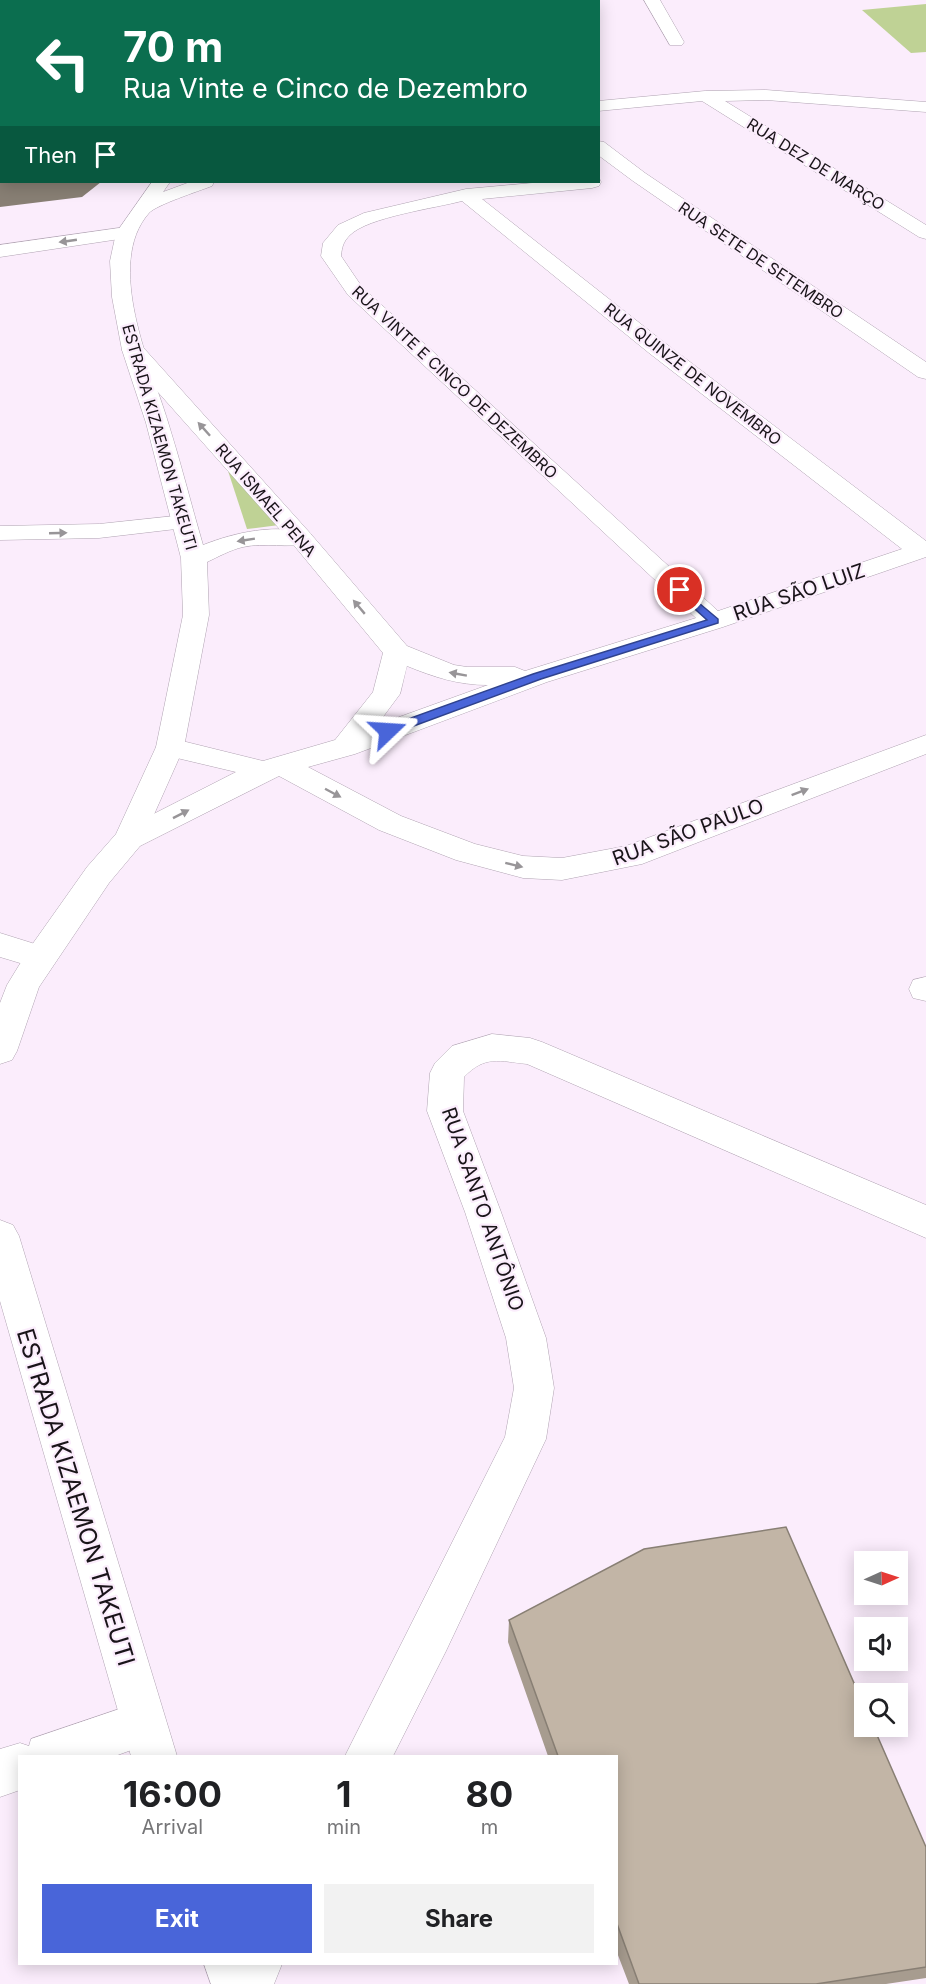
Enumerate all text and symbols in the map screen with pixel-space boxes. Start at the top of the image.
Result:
text: 70 m [123,21,223,72]
icon: left [24,24,102,102]
text: Rua Vinte e Cinco de Dezembro [123,72,528,105]
street label: RUA DEZ DE MARÇO [743,114,889,214]
icon: arrive [89,138,122,171]
text: Then [24,142,77,168]
street label: RUA SETE DE SETEMBRO [675,197,847,323]
one-way arrow [59,237,78,246]
street label: RUA VINTE E CINCO DE DEZEMBRO [348,281,562,483]
street label: RUA QUINZE DE NOVEMBRO [600,299,786,449]
street label: ESTRADA KIZAEMON TAKEUTI [118,322,202,552]
one-way arrow [198,422,211,437]
street label: RUA ISMAEL PENA [211,439,321,561]
one-way arrow [49,528,68,537]
one-way arrow [236,535,255,544]
street label: RUA SÃO LUIZ [730,557,868,626]
pin [654,564,705,615]
icon: arrive [663,573,696,606]
one-way arrow [354,600,366,615]
one-way arrow [448,669,467,678]
position arrow [356,699,420,763]
one-way arrow [791,786,809,796]
one-way arrow [325,788,342,798]
street label: RUA SÃO PAULO [609,793,767,871]
one-way arrow [173,809,190,818]
one-way arrow [505,860,523,870]
street label: RUA SANTO ANTÔNIO [437,1104,529,1314]
street label: ESTRADA KIZAEMON TAKEUTI [11,1325,141,1669]
north arrow [854,1551,908,1605]
map controls [854,1551,908,1737]
button: sound [854,1617,908,1671]
button: search [854,1683,908,1737]
text: 16:00 [123,1772,222,1816]
text: 1 [336,1772,352,1816]
text: 80 [466,1772,513,1816]
text: Arrival [142,1815,203,1839]
text: min [327,1815,361,1839]
text: m [481,1815,498,1839]
button: Exit [42,1884,312,1953]
button: Share [324,1884,594,1953]

